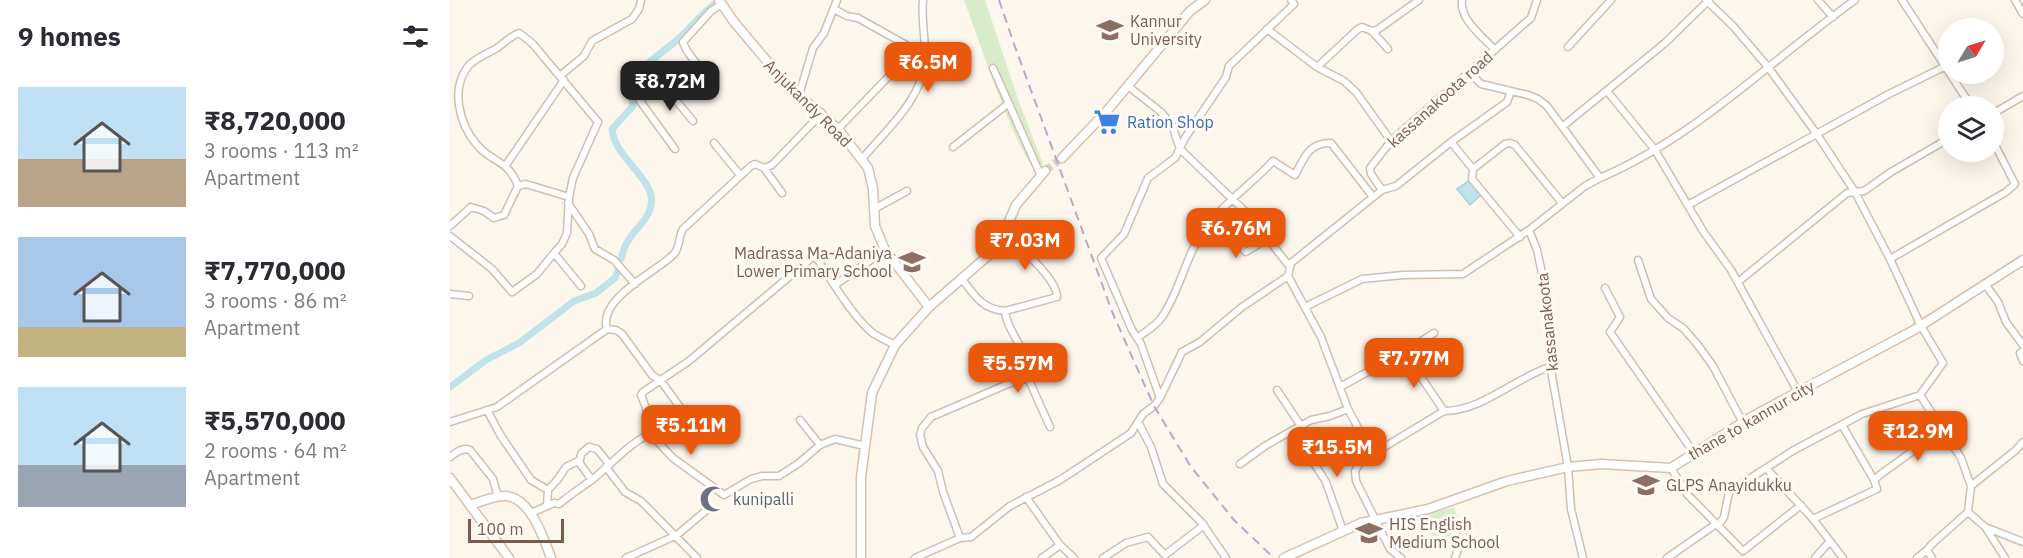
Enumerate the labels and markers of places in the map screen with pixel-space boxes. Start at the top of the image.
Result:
place label: Kannur University [1130,11,1202,49]
school or university icon: Kannur University [1095,15,1125,45]
pin: ₹6.5M [886,42,970,93]
pin: ₹8.72M [621,61,719,112]
supermarket icon: Ration Shop [1092,107,1122,137]
place label: Ration Shop [1127,112,1214,132]
pin: ₹6.76M [1187,208,1285,259]
pin: ₹7.03M [976,220,1074,271]
place label: Madrassa Ma-Adaniya Lower Primary School [734,243,892,281]
school or university icon: Madrassa Ma-Adaniya Lower Primary School [897,247,927,277]
pin: ₹7.77M [1365,338,1463,389]
pin: ₹5.57M [969,343,1067,394]
pin: ₹5.11M [642,405,740,456]
pin: ₹12.9M [1869,411,1967,462]
pin: ₹15.5M [1288,427,1386,478]
school or university icon: GLPS Anayidukku [1631,470,1661,500]
place label: GLPS Anayidukku [1666,475,1792,495]
mosque icon: kunipalli [698,484,728,514]
place label: kunipalli [733,489,794,509]
place label: HIS English Medium School [1389,514,1500,552]
school or university icon: HIS English Medium School [1354,518,1384,548]

